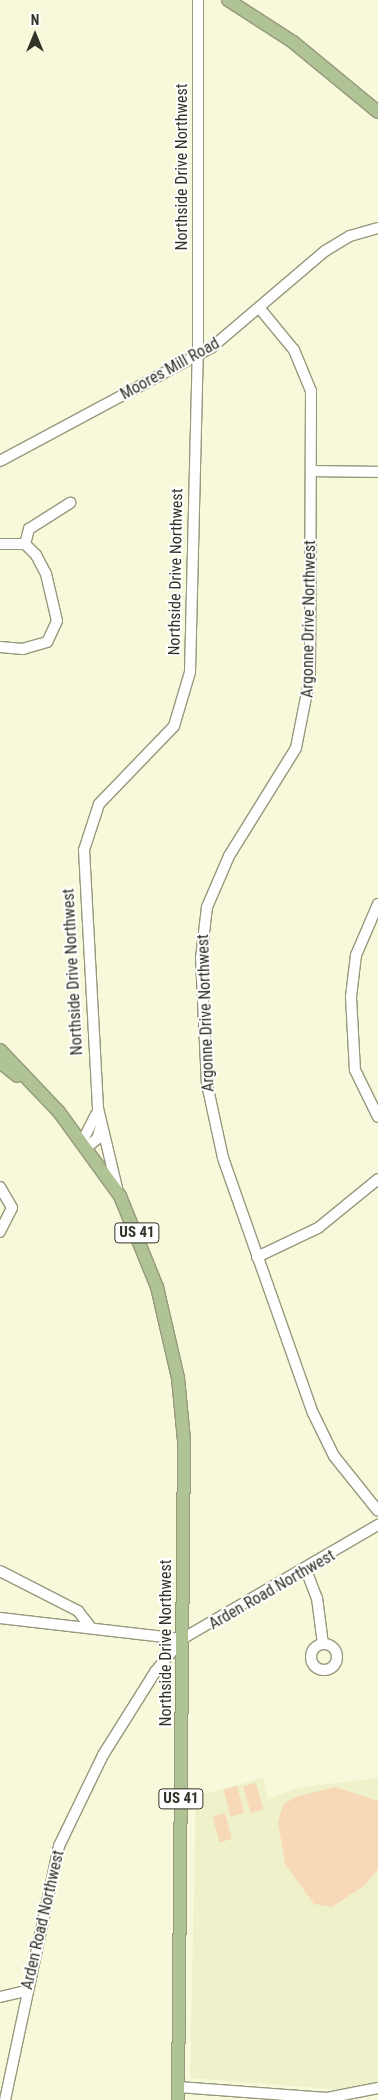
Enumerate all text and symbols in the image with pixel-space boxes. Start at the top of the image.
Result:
north arrow [10,10,60,60]
text: N [31,12,39,28]
street label: Northside Drive Northwest [172,84,192,250]
street label: Moores Mill Road [117,334,223,404]
street label: Northside Drive Northwest [165,488,187,656]
street label: Argonne Drive Northwest [298,540,320,698]
street label: Northside Drive Northwest [59,888,87,1056]
street label: Argonne Drive Northwest [194,934,218,1092]
road number: US 41 [113,1220,161,1246]
street label: Arden Road Northwest [206,1546,338,1634]
street label: Northside Drive Northwest [156,1560,176,1726]
road number: US 41 [157,1786,205,1812]
street label: Arden Road Northwest [18,1849,68,1991]

